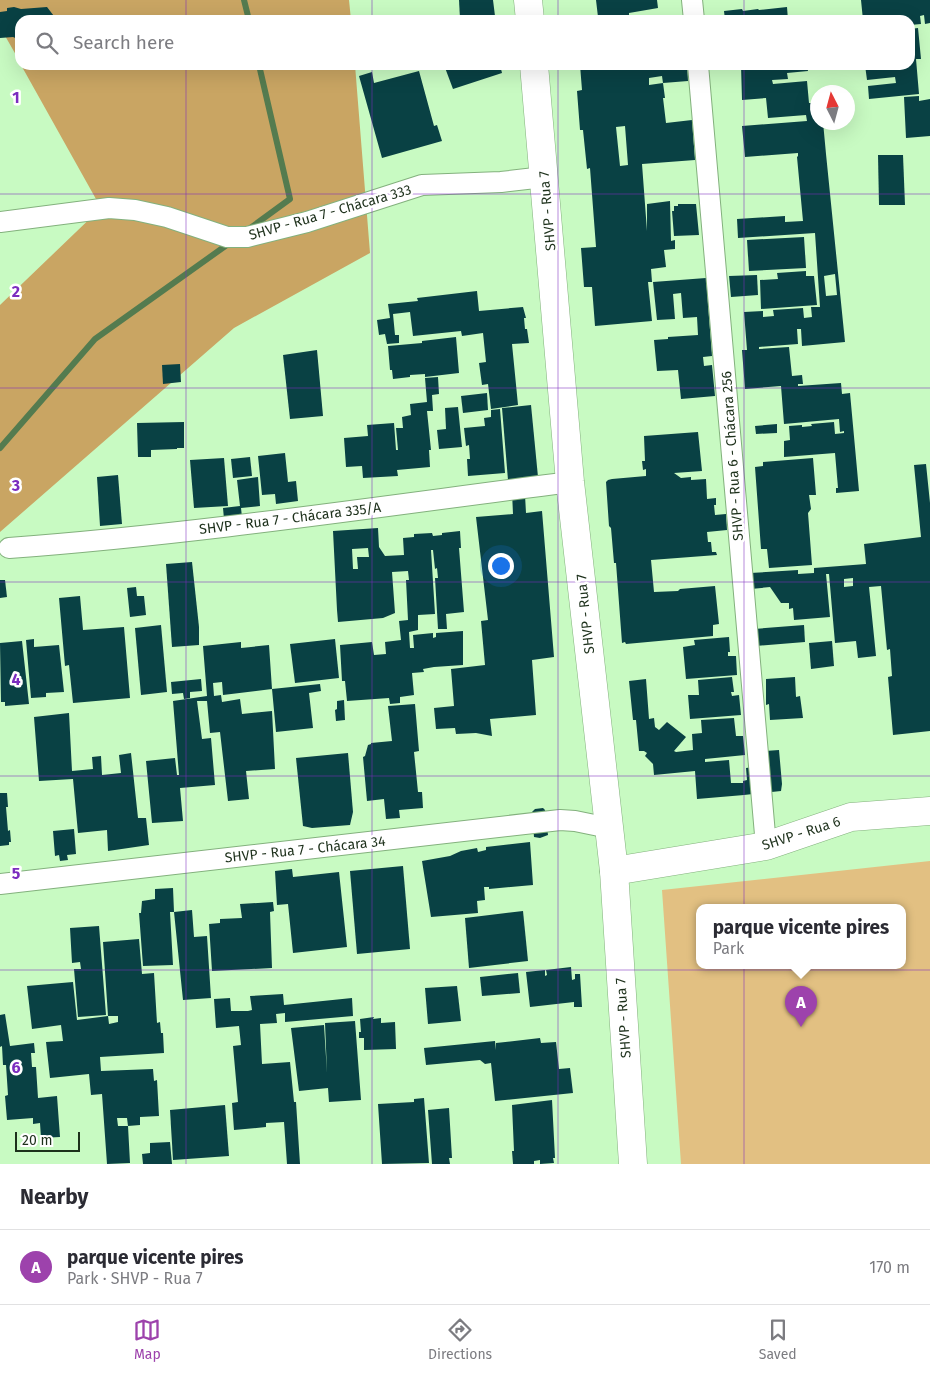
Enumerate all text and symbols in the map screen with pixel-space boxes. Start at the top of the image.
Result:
search box [15,15,915,70]
icon: search [33,29,61,57]
text: Search here [73,31,174,54]
north arrow [810,85,855,130]
text: 1 [12,88,20,107]
street label: SHVP - Rua 7 [536,170,559,252]
street label: SHVP - Rua 7 - Chácara 333 [247,181,413,244]
text: 2 [12,282,20,301]
street label: SHVP - Rua 6 - Chácara 256 [718,371,747,541]
text: 3 [11,476,20,495]
street label: SHVP - Rua 7 - Chácara 335/A [198,499,382,538]
your location [488,553,514,579]
street label: SHVP - Rua 7 [573,573,598,655]
text: 4 [11,670,21,689]
street label: SHVP - Rua 6 [760,813,843,854]
street label: SHVP - Rua 7 - Chácara 34 [224,833,387,866]
text: 5 [12,864,21,883]
popup [696,904,906,969]
text: parque vicente pires [713,916,889,939]
text: Park [713,939,744,958]
street label: SHVP - Rua 7 [612,977,635,1059]
pin: A [785,986,817,1027]
text: 6 [11,1058,21,1077]
scale bar [15,1129,80,1152]
text: 20 m [22,1132,52,1149]
text: Nearby [20,1184,88,1210]
text: parque vicente pires [67,1246,244,1269]
text: A [31,1258,41,1277]
text: 170 m [869,1258,910,1277]
text: Park · SHVP - Rua 7 [67,1269,203,1288]
tab: Map [133,1316,161,1363]
tab: Directions [428,1316,492,1363]
tab: Saved [759,1316,797,1363]

